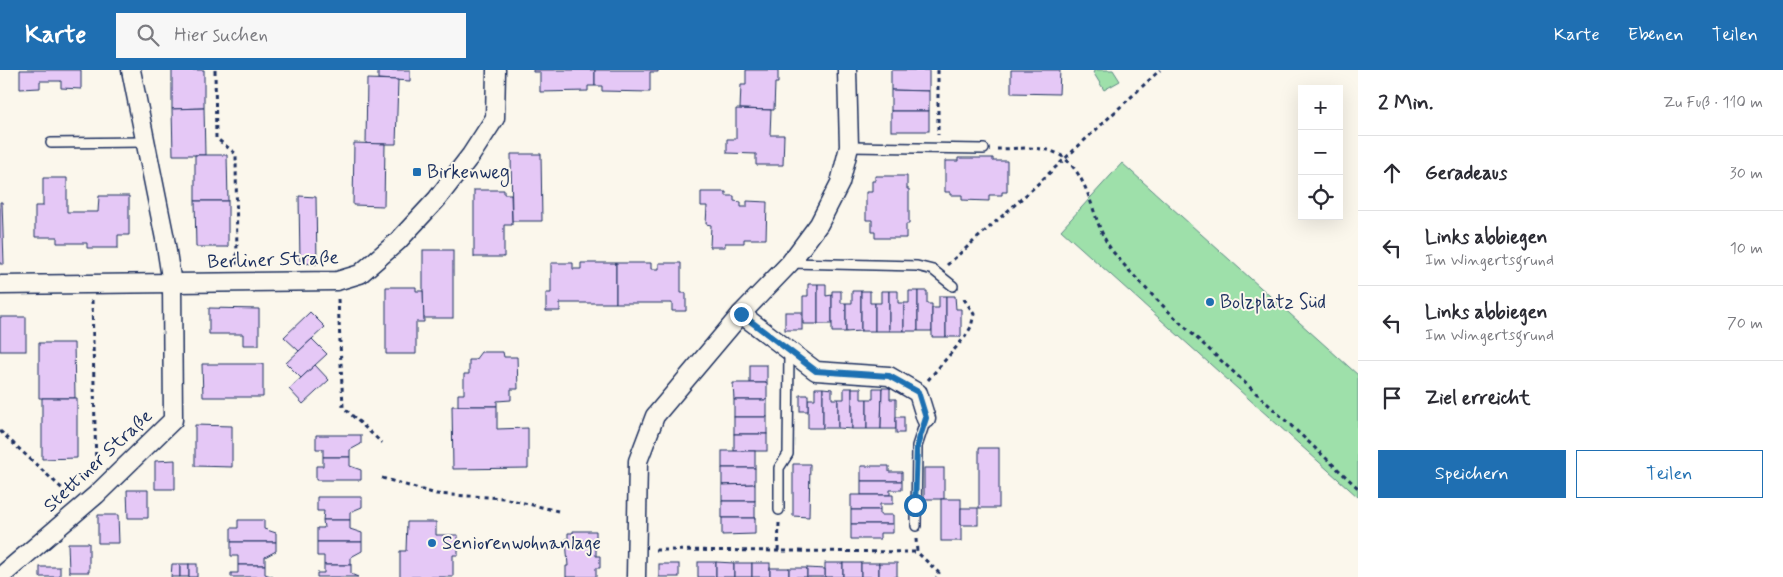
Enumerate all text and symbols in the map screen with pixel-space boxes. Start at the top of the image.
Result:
search box [116,13,466,58]
text: Karte [25,20,86,51]
icon: search [134,21,162,49]
text: Hier suchen [174,23,268,48]
text: Karte [1554,23,1600,47]
text: Ebenen [1628,23,1684,47]
text: Teilen [1712,23,1758,47]
map controls [1298,85,1343,220]
button: + [1298,85,1343,130]
text: 2 Min. [1378,89,1433,117]
text: Zu Fuß · 110 m [1663,92,1763,113]
button: − [1298,130,1343,175]
icon: ahead [1378,159,1406,187]
place label: Birkenweg [427,160,510,187]
text: Geradeaus [1425,161,1507,186]
text: 30 m [1730,163,1763,184]
marker: Birkenweg [411,166,423,178]
button: locate [1298,175,1343,220]
text: Links abbiegen [1425,225,1547,250]
icon: left [1378,234,1406,262]
text: 10 m [1730,238,1763,259]
street label: Berliner Straße [207,245,339,275]
text: Im Wingertsgrund [1425,250,1554,271]
place label: Bolzplatz Süd [1220,290,1326,315]
marker: Bolzplatz Süd [1204,296,1216,308]
text: Links abbiegen [1425,300,1547,325]
route end [730,303,753,326]
icon: left [1378,309,1406,337]
text: 70 m [1727,313,1763,334]
text: Im Wingertsgrund [1425,325,1554,346]
icon: arrive [1378,384,1406,412]
text: Ziel erreicht [1425,386,1530,411]
street label: Stettiner Straße [38,404,158,518]
button: Speichern [1378,450,1566,498]
button: Teilen [1576,450,1763,498]
route start [904,494,927,517]
place label: Seniorenwohnanlage [442,531,601,557]
marker: Seniorenwohnanlage [426,537,438,549]

